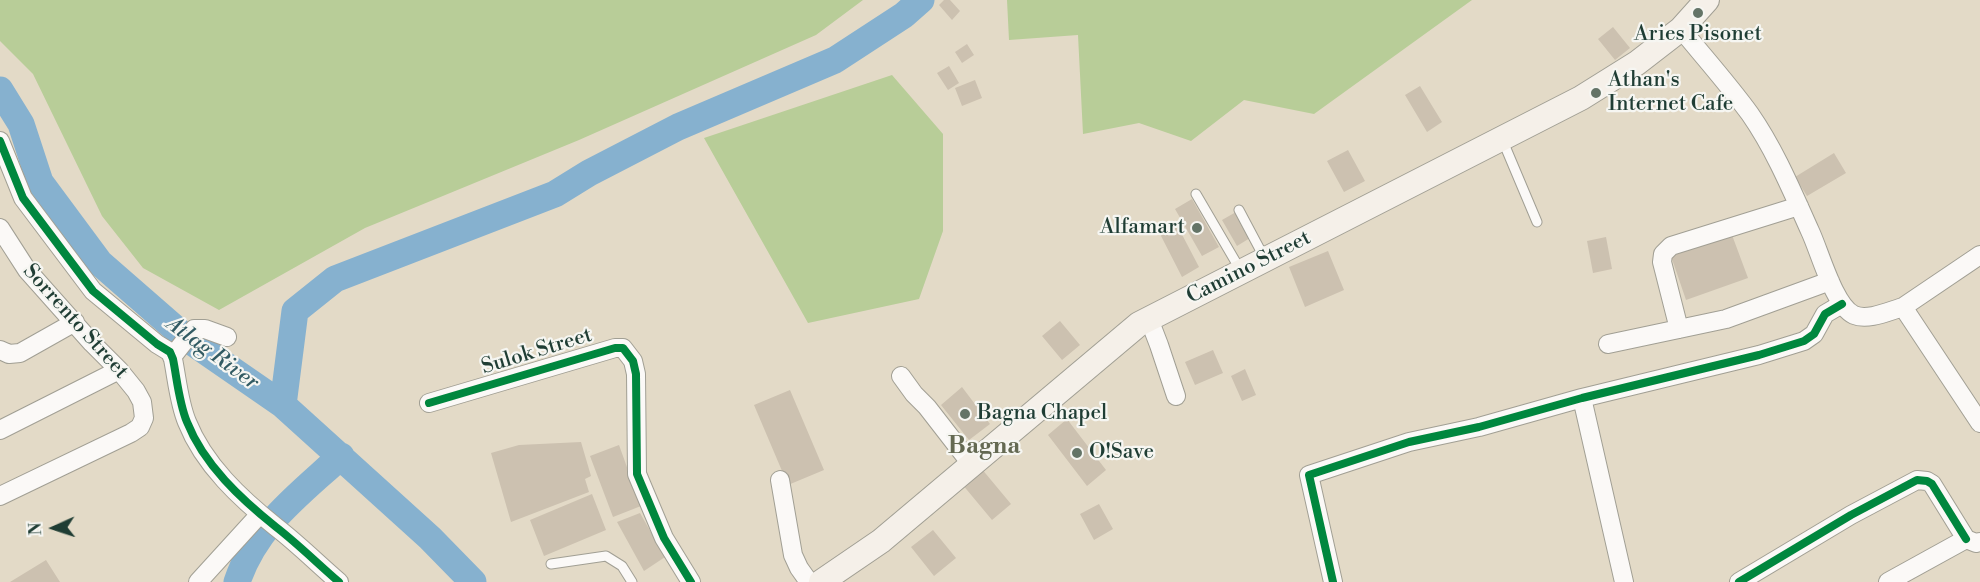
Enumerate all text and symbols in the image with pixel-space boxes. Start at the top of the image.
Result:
marker: Aries Pisonet [1691,6,1705,20]
place label: Aries Pisonet [1634,22,1762,48]
place label: Athan's Internet Cafe [1608,68,1733,118]
marker: Athan's Internet Cafe [1589,86,1603,100]
place label: Alfamart [1100,215,1185,241]
marker: Alfamart [1190,221,1204,235]
street label: Camino Street [1183,226,1315,310]
street label: Sorrento Street [17,259,133,385]
water label: Atlag River [161,312,263,396]
street label: Sulok Street [479,323,595,381]
place label: Bagna Chapel [977,401,1107,427]
marker: Bagna Chapel [958,407,972,421]
district label: Bagna [948,433,1020,461]
place label: O!Save [1089,440,1154,466]
marker: O!Save [1070,446,1084,460]
north arrow [24,498,84,558]
text: N [26,522,46,536]

